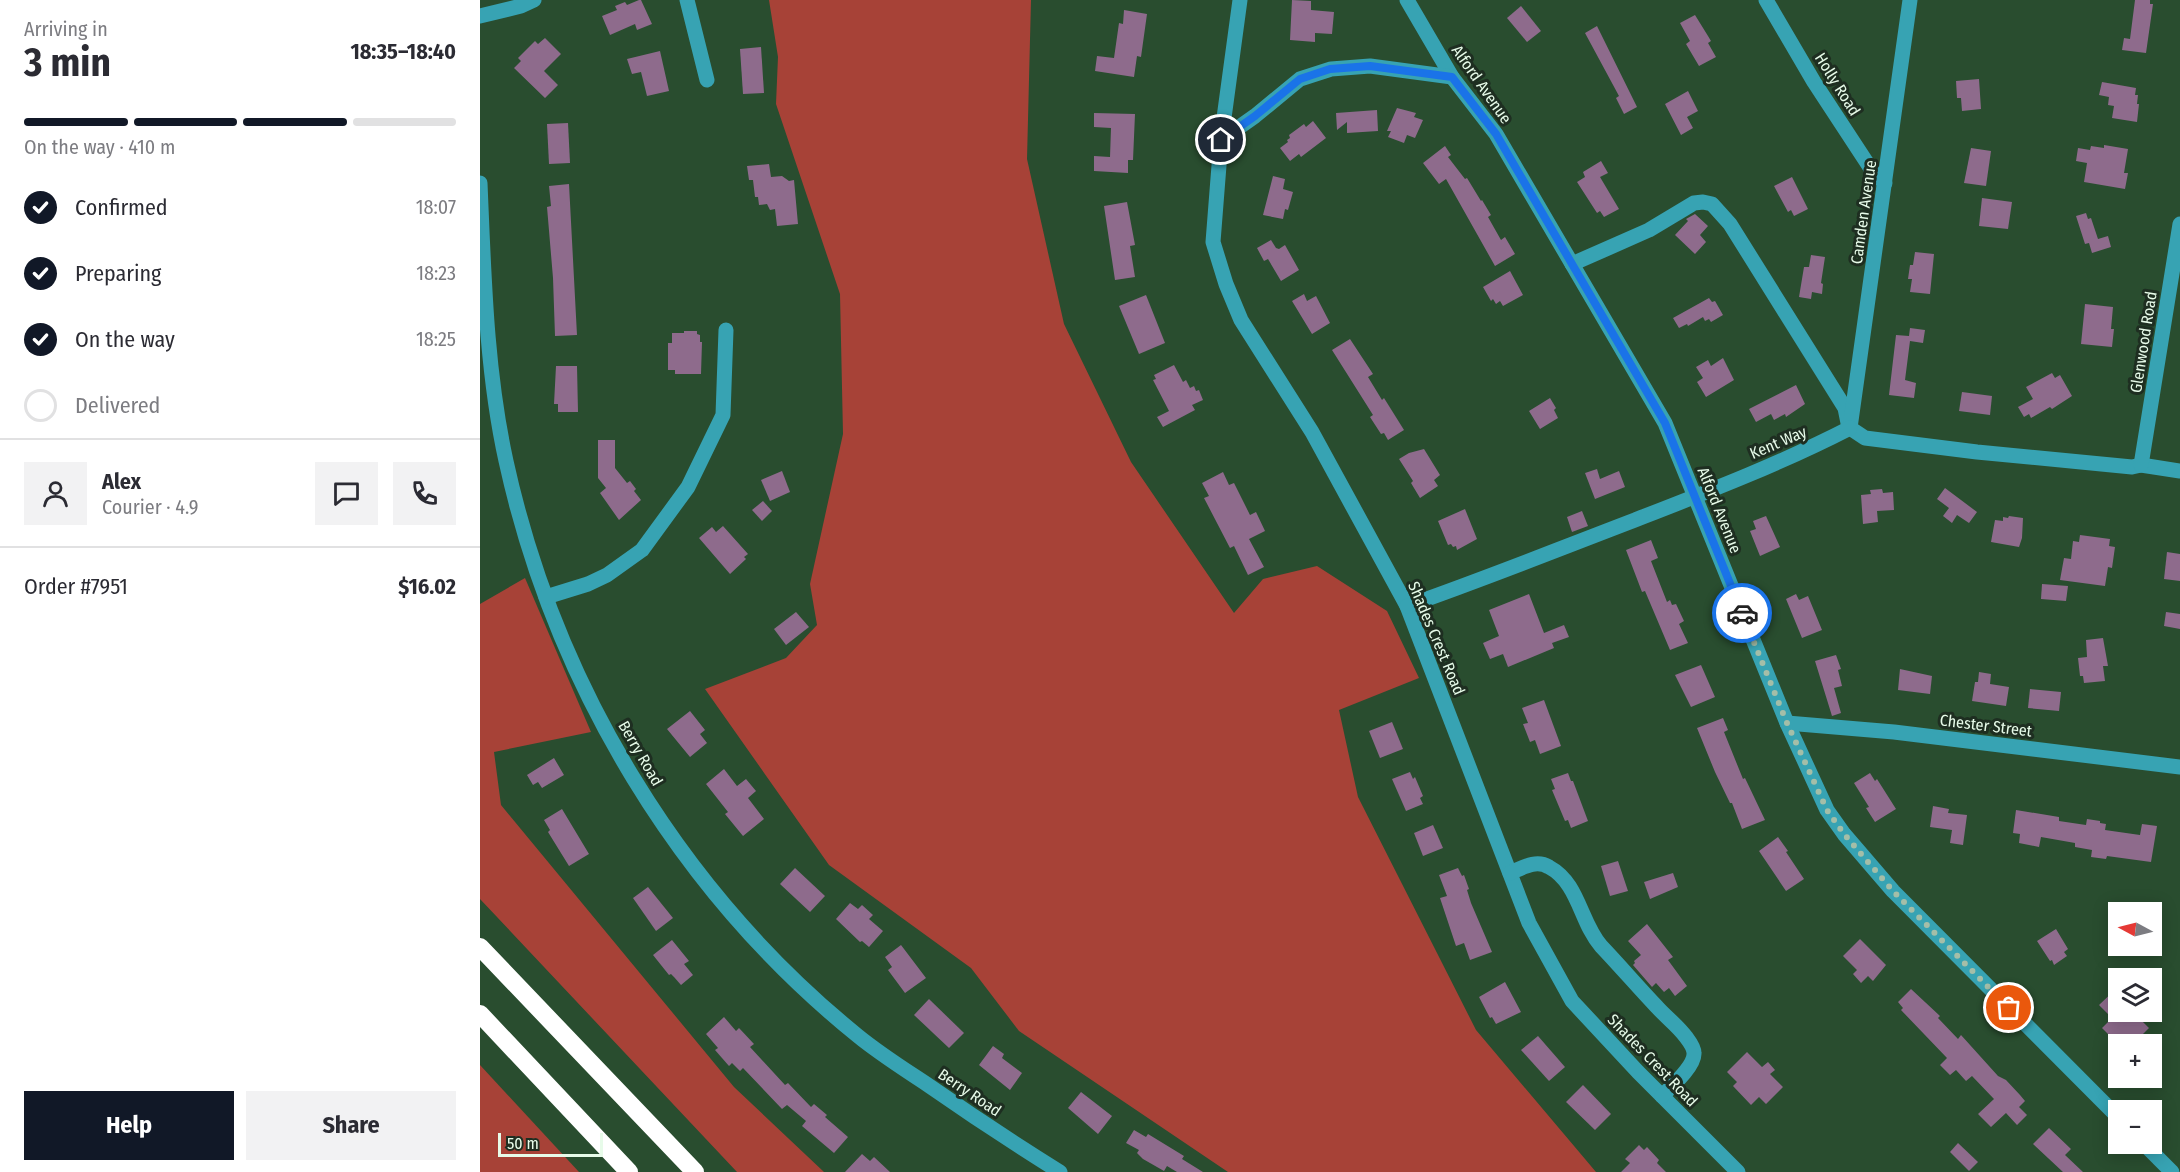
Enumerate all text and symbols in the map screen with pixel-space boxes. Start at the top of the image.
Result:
text: Arriving in [24,17,108,41]
text: 18:35–18:40 [350,38,456,65]
text: 3 min [24,40,111,86]
street label: Alford Avenue [1448,41,1516,127]
street label: Holly Road [1811,49,1864,119]
pin [1195,114,1246,165]
icon: home [1204,123,1237,156]
text: On the way · 410 m [24,135,175,159]
street label: Camden Avenue [1847,159,1880,265]
icon: check [24,191,57,224]
text: Confirmed [75,194,168,221]
text: 18:07 [416,195,456,219]
icon: check [24,257,57,290]
text: Preparing [75,260,161,287]
text: 18:23 [416,261,456,285]
street label: Glenwood Road [2126,290,2161,394]
icon: check [24,323,57,356]
text: On the way [75,326,175,353]
text: 18:25 [416,327,456,351]
text: Delivered [75,392,160,419]
street label: Kent Way [1747,422,1810,463]
button: person [24,462,87,525]
button: chat [315,462,378,525]
button: phone [393,462,456,525]
street label: Alford Avenue [1694,464,1745,556]
text: Alex [102,468,141,495]
text: Courier · 4.9 [102,495,198,519]
text: Order #7951 [24,573,128,600]
text: $16.02 [398,573,456,600]
street label: Shades Crest Road [1404,579,1469,698]
courier [1712,583,1772,643]
icon: car [1726,597,1759,630]
street label: Chester Street [1939,710,2034,741]
street label: Berry Road [614,717,667,789]
north arrow [2108,902,2162,956]
map controls [2108,902,2162,1154]
button: layers [2108,968,2162,1022]
pin [1983,982,2034,1033]
icon: bag [1992,991,2025,1024]
street label: Shades Crest Road [1604,1010,1702,1111]
button: + [2108,1034,2162,1088]
street label: Berry Road [935,1064,1005,1120]
button: Help [24,1091,234,1160]
button: Share [246,1091,456,1160]
button: − [2108,1100,2162,1154]
scale bar [498,1130,603,1158]
text: 50 m [507,1134,539,1153]

